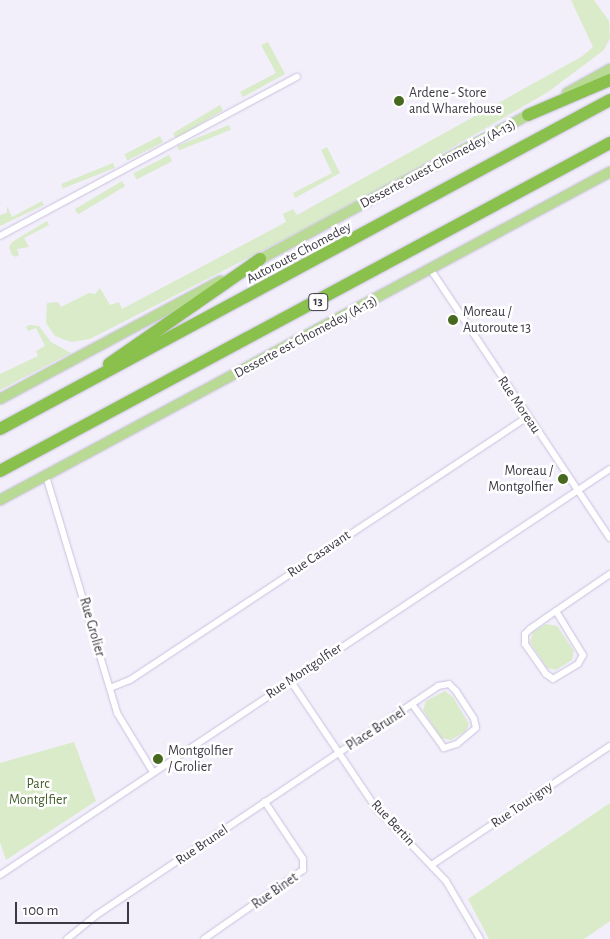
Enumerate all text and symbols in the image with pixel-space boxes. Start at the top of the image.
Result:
place label: Ardene - Store and Wharehouse [409,85,502,118]
marker: Ardene - Store and Wharehouse [393,95,405,107]
street label: Desserte ouest Chomedey (A-13) [357,116,519,212]
street label: Autoroute Chomedey [244,218,354,288]
street label: Desserte est Chomedey (A-13) [232,292,380,382]
road number: 13 [308,292,328,312]
place label: Moreau / Autoroute 13 [463,304,531,336]
marker: Moreau / Autoroute 13 [447,314,459,326]
street label: Rue Moreau [494,373,544,437]
place label: Moreau / Montgolfier [488,463,553,496]
marker: Moreau / Montgolfier [557,473,569,485]
street label: Rue Casavant [284,527,354,581]
street label: Rue Grolier [76,596,108,658]
street label: Rue Montgolfier [263,639,345,703]
street label: Place Brunel [343,704,409,754]
place label: Montgolfier / Grolier [168,743,233,776]
marker: Montgolfier / Grolier [152,753,164,765]
park label: Parc Montglfier [9,776,67,809]
street label: Rue Tourigny [488,778,556,832]
street label: Rue Bertin [367,796,419,850]
street label: Rue Brunel [173,821,231,869]
street label: Rue Binet [249,869,301,913]
scale bar [18,892,131,924]
text: 100 m [23,903,58,918]

